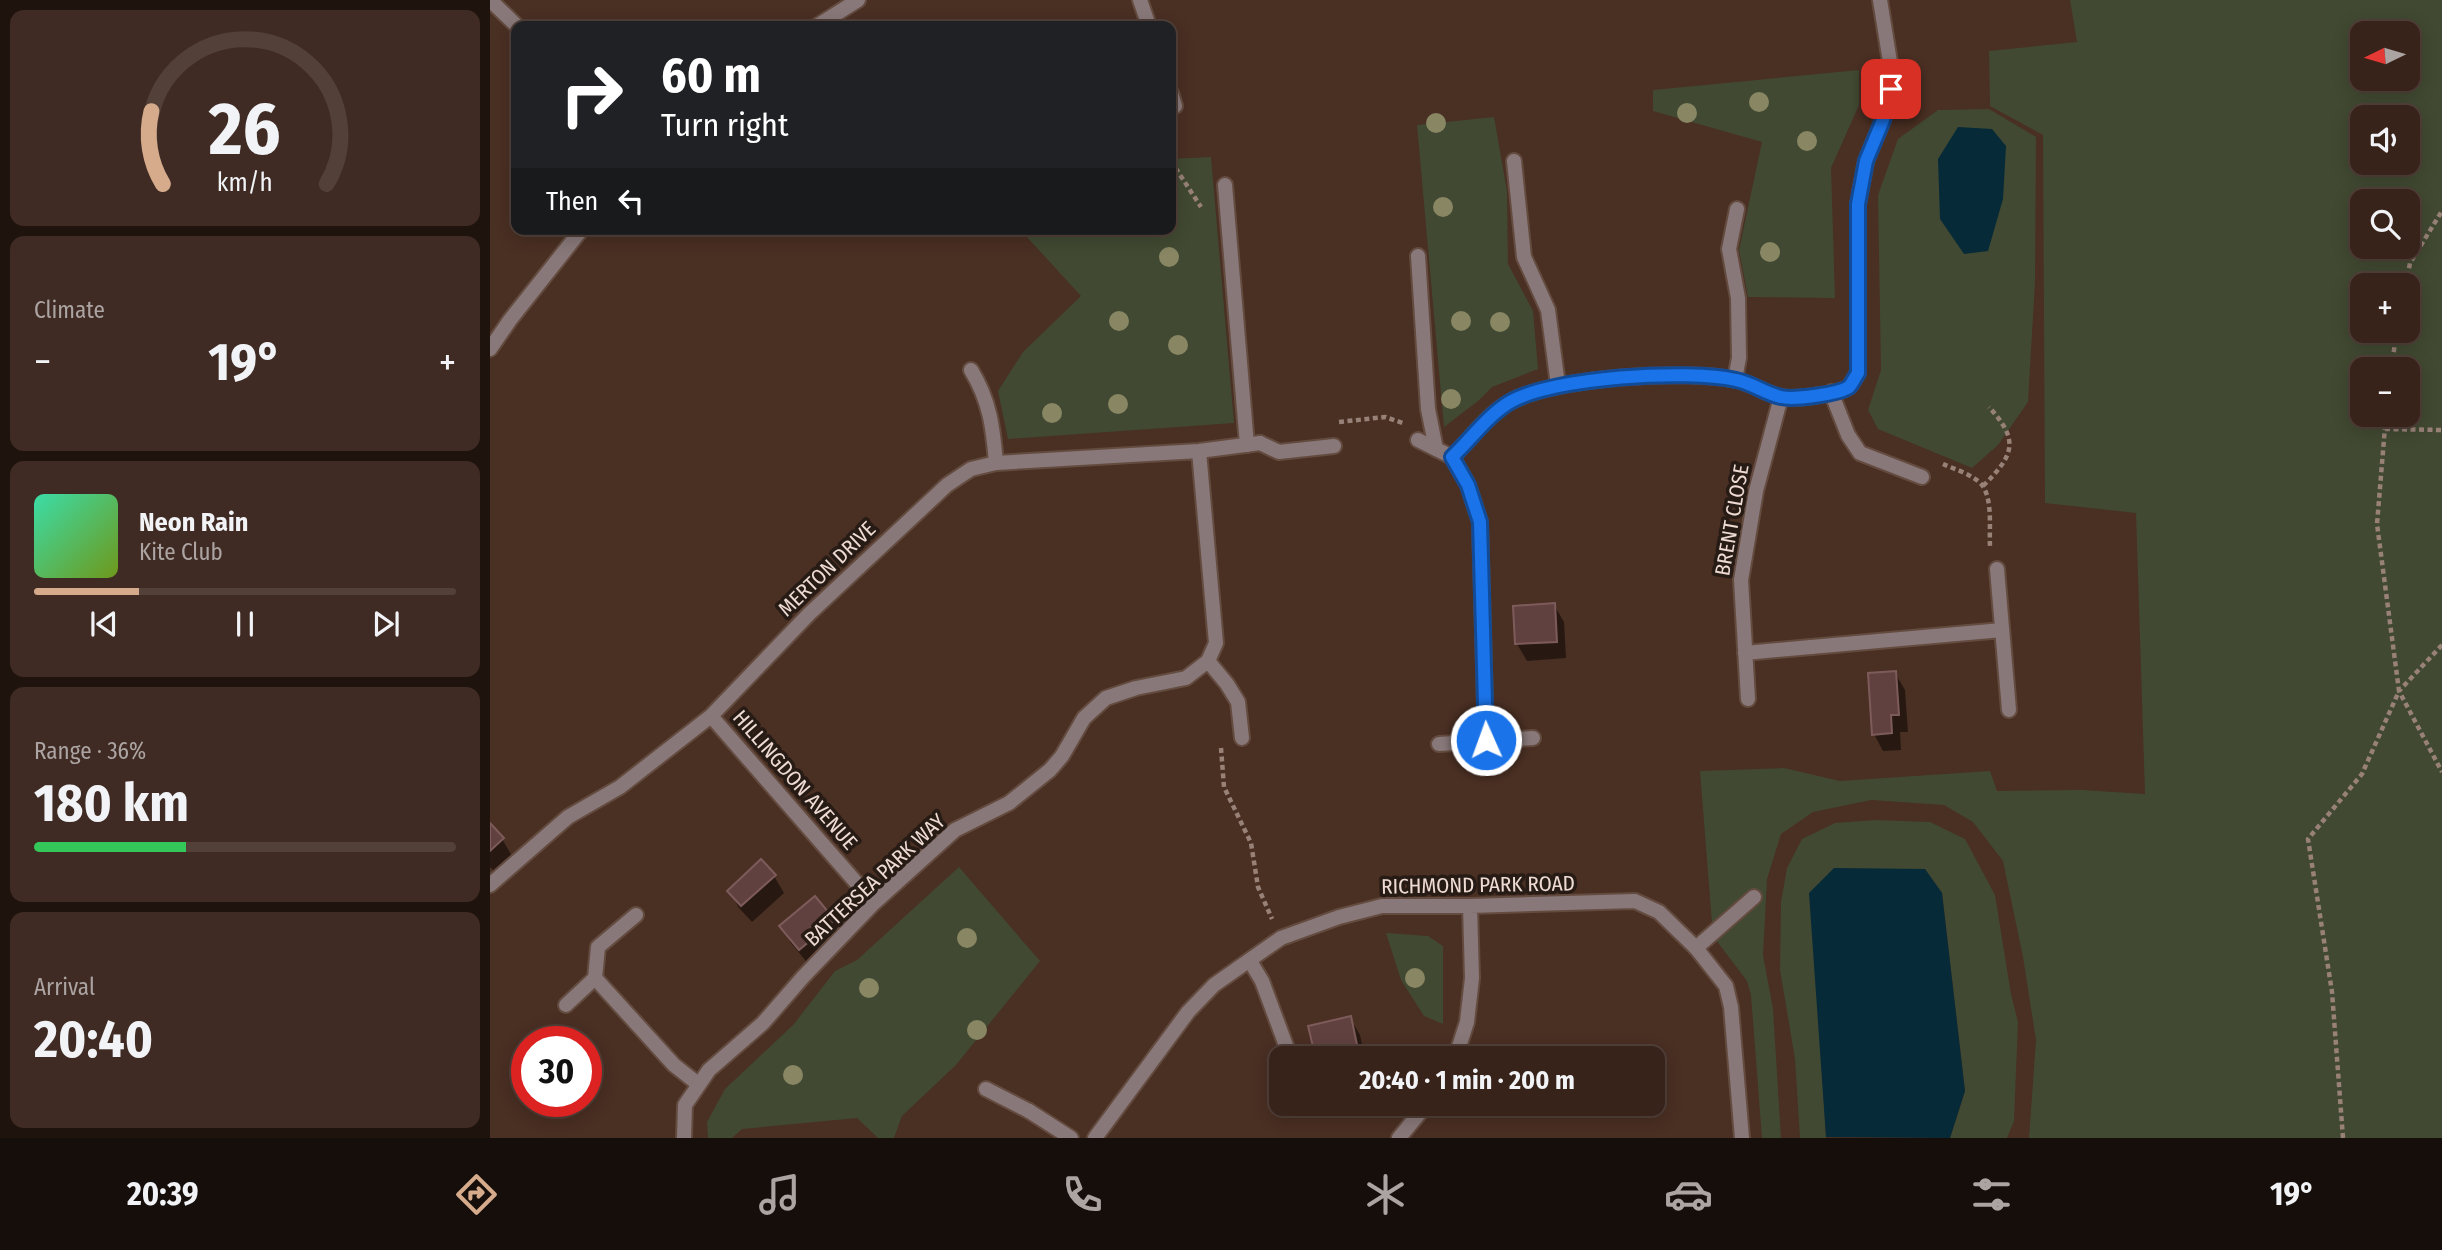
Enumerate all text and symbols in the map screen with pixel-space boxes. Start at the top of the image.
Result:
north arrow [2350,21,2420,91]
map controls [2350,21,2420,427]
text: 60 m [661,46,761,105]
icon: right [546,49,637,140]
pin [1861,59,1921,119]
icon: arrive [1872,70,1910,108]
text: 26 [208,86,281,173]
button: sound [2350,105,2420,175]
text: Turn right [661,106,788,144]
text: km/h [217,168,273,198]
icon: left [612,182,650,220]
text: Then [546,186,598,217]
button: search [2350,189,2420,259]
button: + [2350,273,2420,343]
text: Climate [34,296,105,324]
text: 19° [208,331,282,394]
text: − [34,339,51,385]
text: + [439,339,456,385]
button: − [2350,357,2420,427]
street label: BRENT CLOSE [1709,462,1755,578]
text: Neon Rain [139,507,248,538]
street label: MERTON DRIVE [773,516,881,622]
text: Kite Club [139,538,223,566]
icon: previous [85,605,123,643]
icon: pause [226,605,264,643]
icon: next [367,605,405,643]
position arrow [1449,703,1523,777]
street label: HILLINGDON AVENUE [727,705,863,855]
text: Range · 36% [34,737,146,765]
text: 180 km [34,772,189,835]
street label: BATTERSEA PARK WAY [799,808,951,952]
street label: RICHMOND PARK ROAD [1381,870,1575,900]
text: Arrival [34,973,95,1001]
text: 20:40 [34,1008,153,1071]
speed limit sign: 30 [511,1026,602,1117]
text: 20:40 · 1 min · 200 m [1359,1065,1575,1096]
icon: directions [452,1170,501,1219]
icon: music [755,1170,804,1219]
icon: phone [1058,1170,1107,1219]
icon: climate [1361,1170,1410,1219]
icon: car [1664,1170,1713,1219]
icon: filters [1967,1170,2016,1219]
text: 20:39 [127,1175,198,1213]
text: 19° [2270,1175,2315,1213]

